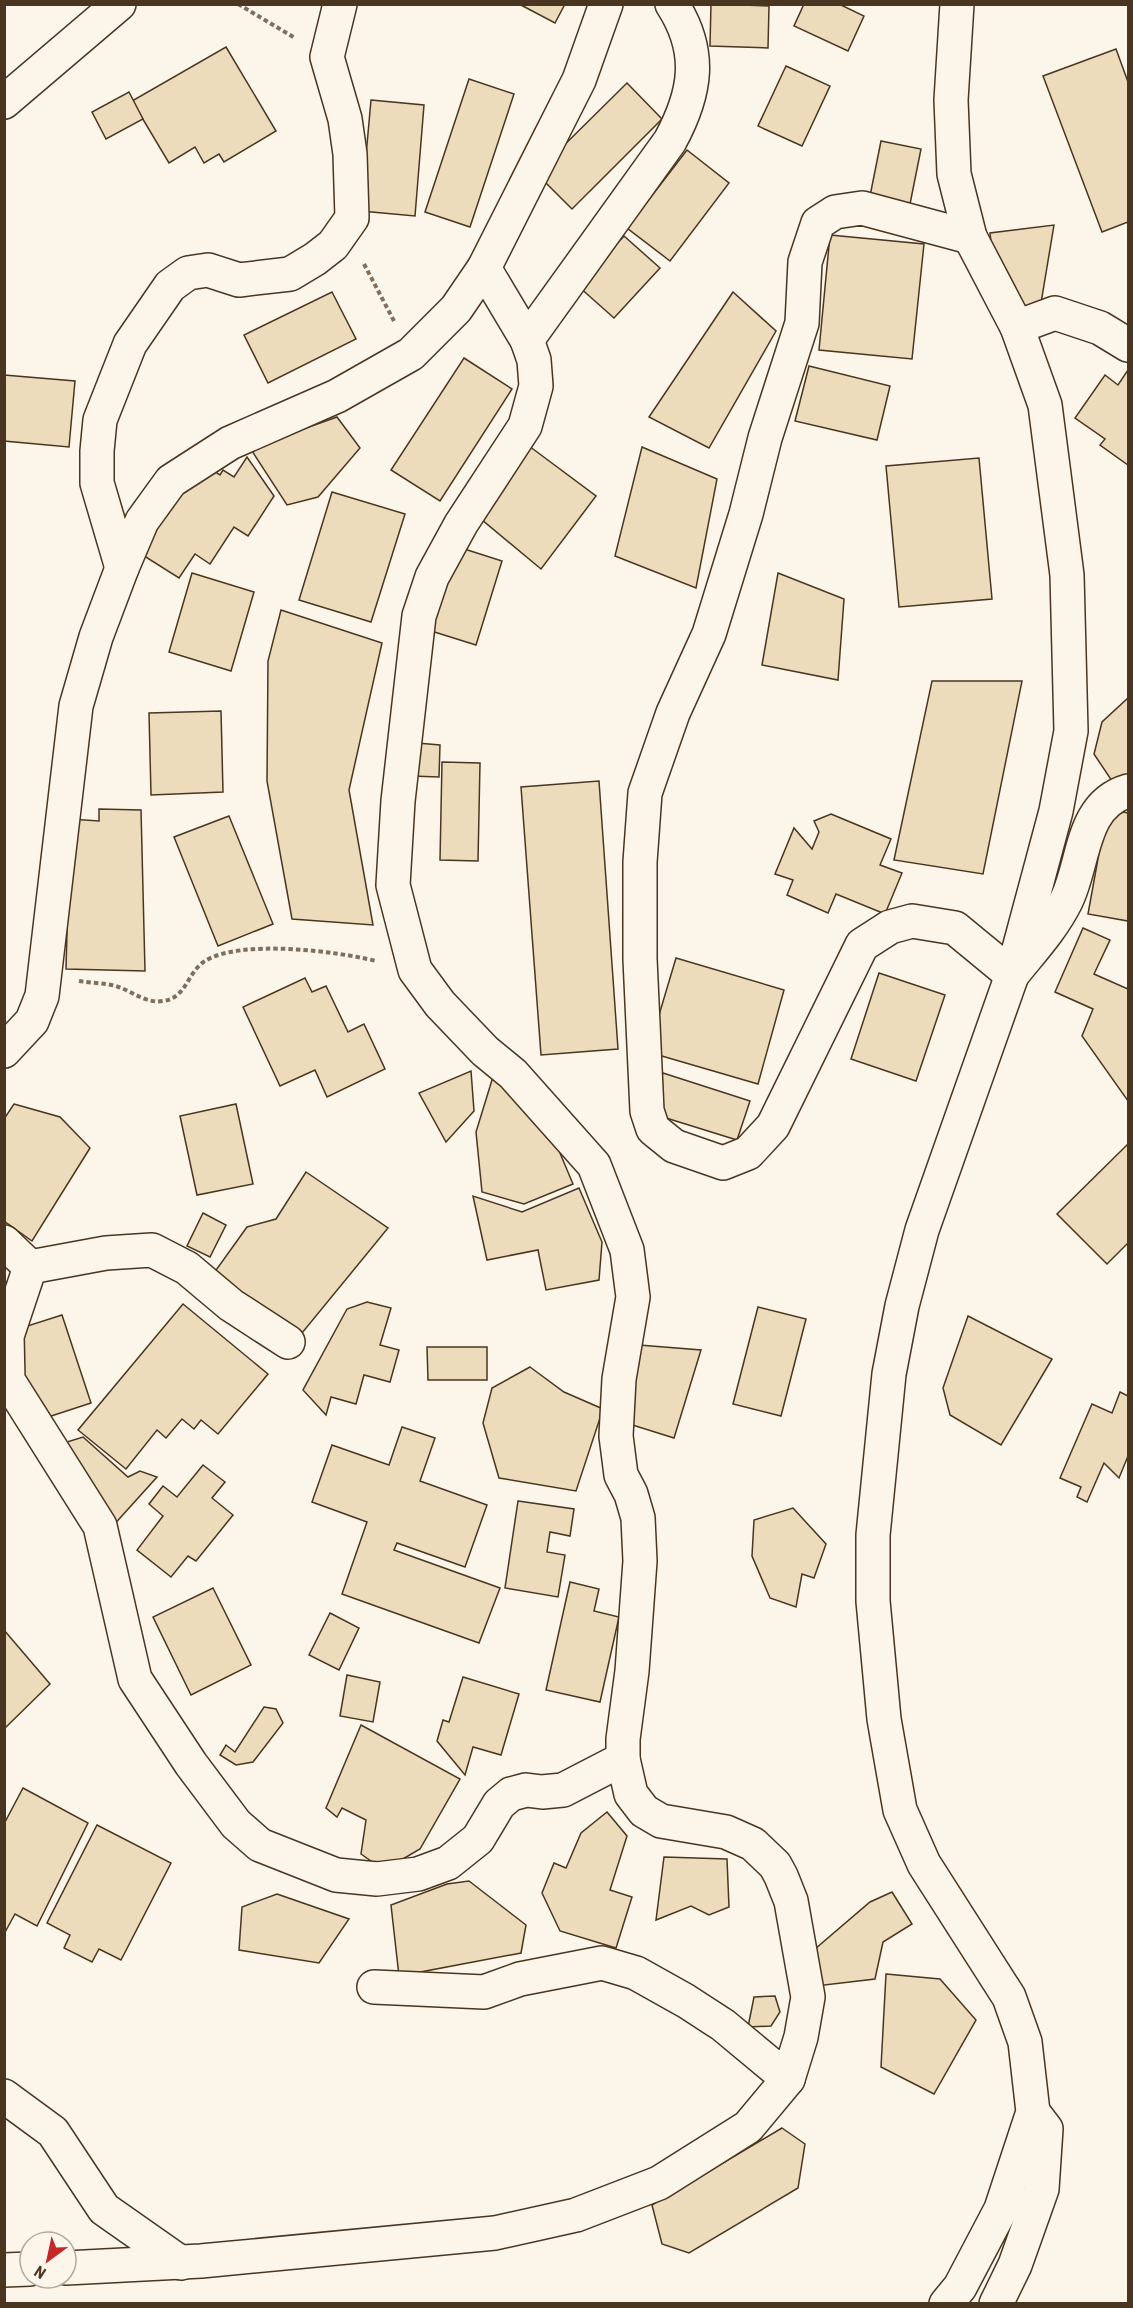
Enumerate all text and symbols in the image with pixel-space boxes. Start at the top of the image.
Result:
north arrow [18,2230,78,2290]
text: N [31,2262,49,2283]

